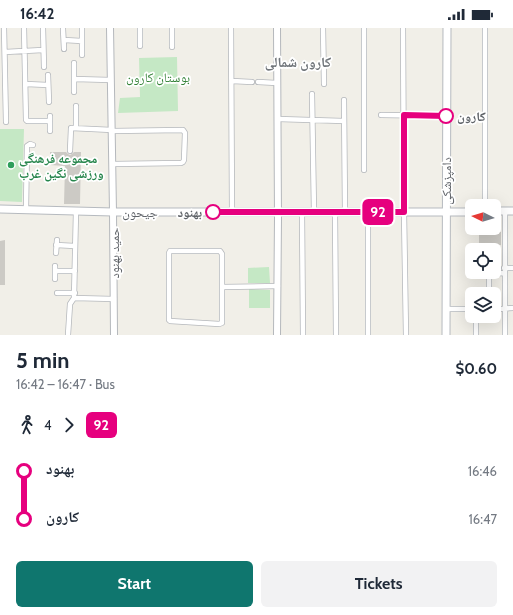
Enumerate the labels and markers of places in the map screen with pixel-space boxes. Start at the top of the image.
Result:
marker: کارون [438,108,454,124]
place label: کارون [457,108,486,124]
place label: مجموعه فرهنگی ورزشی نگین غرب [19,150,104,182]
marker: مجموعه فرهنگی ورزشی نگین غرب [6,160,16,170]
place label: بهنود [177,204,202,220]
marker: بهنود [205,204,221,220]

